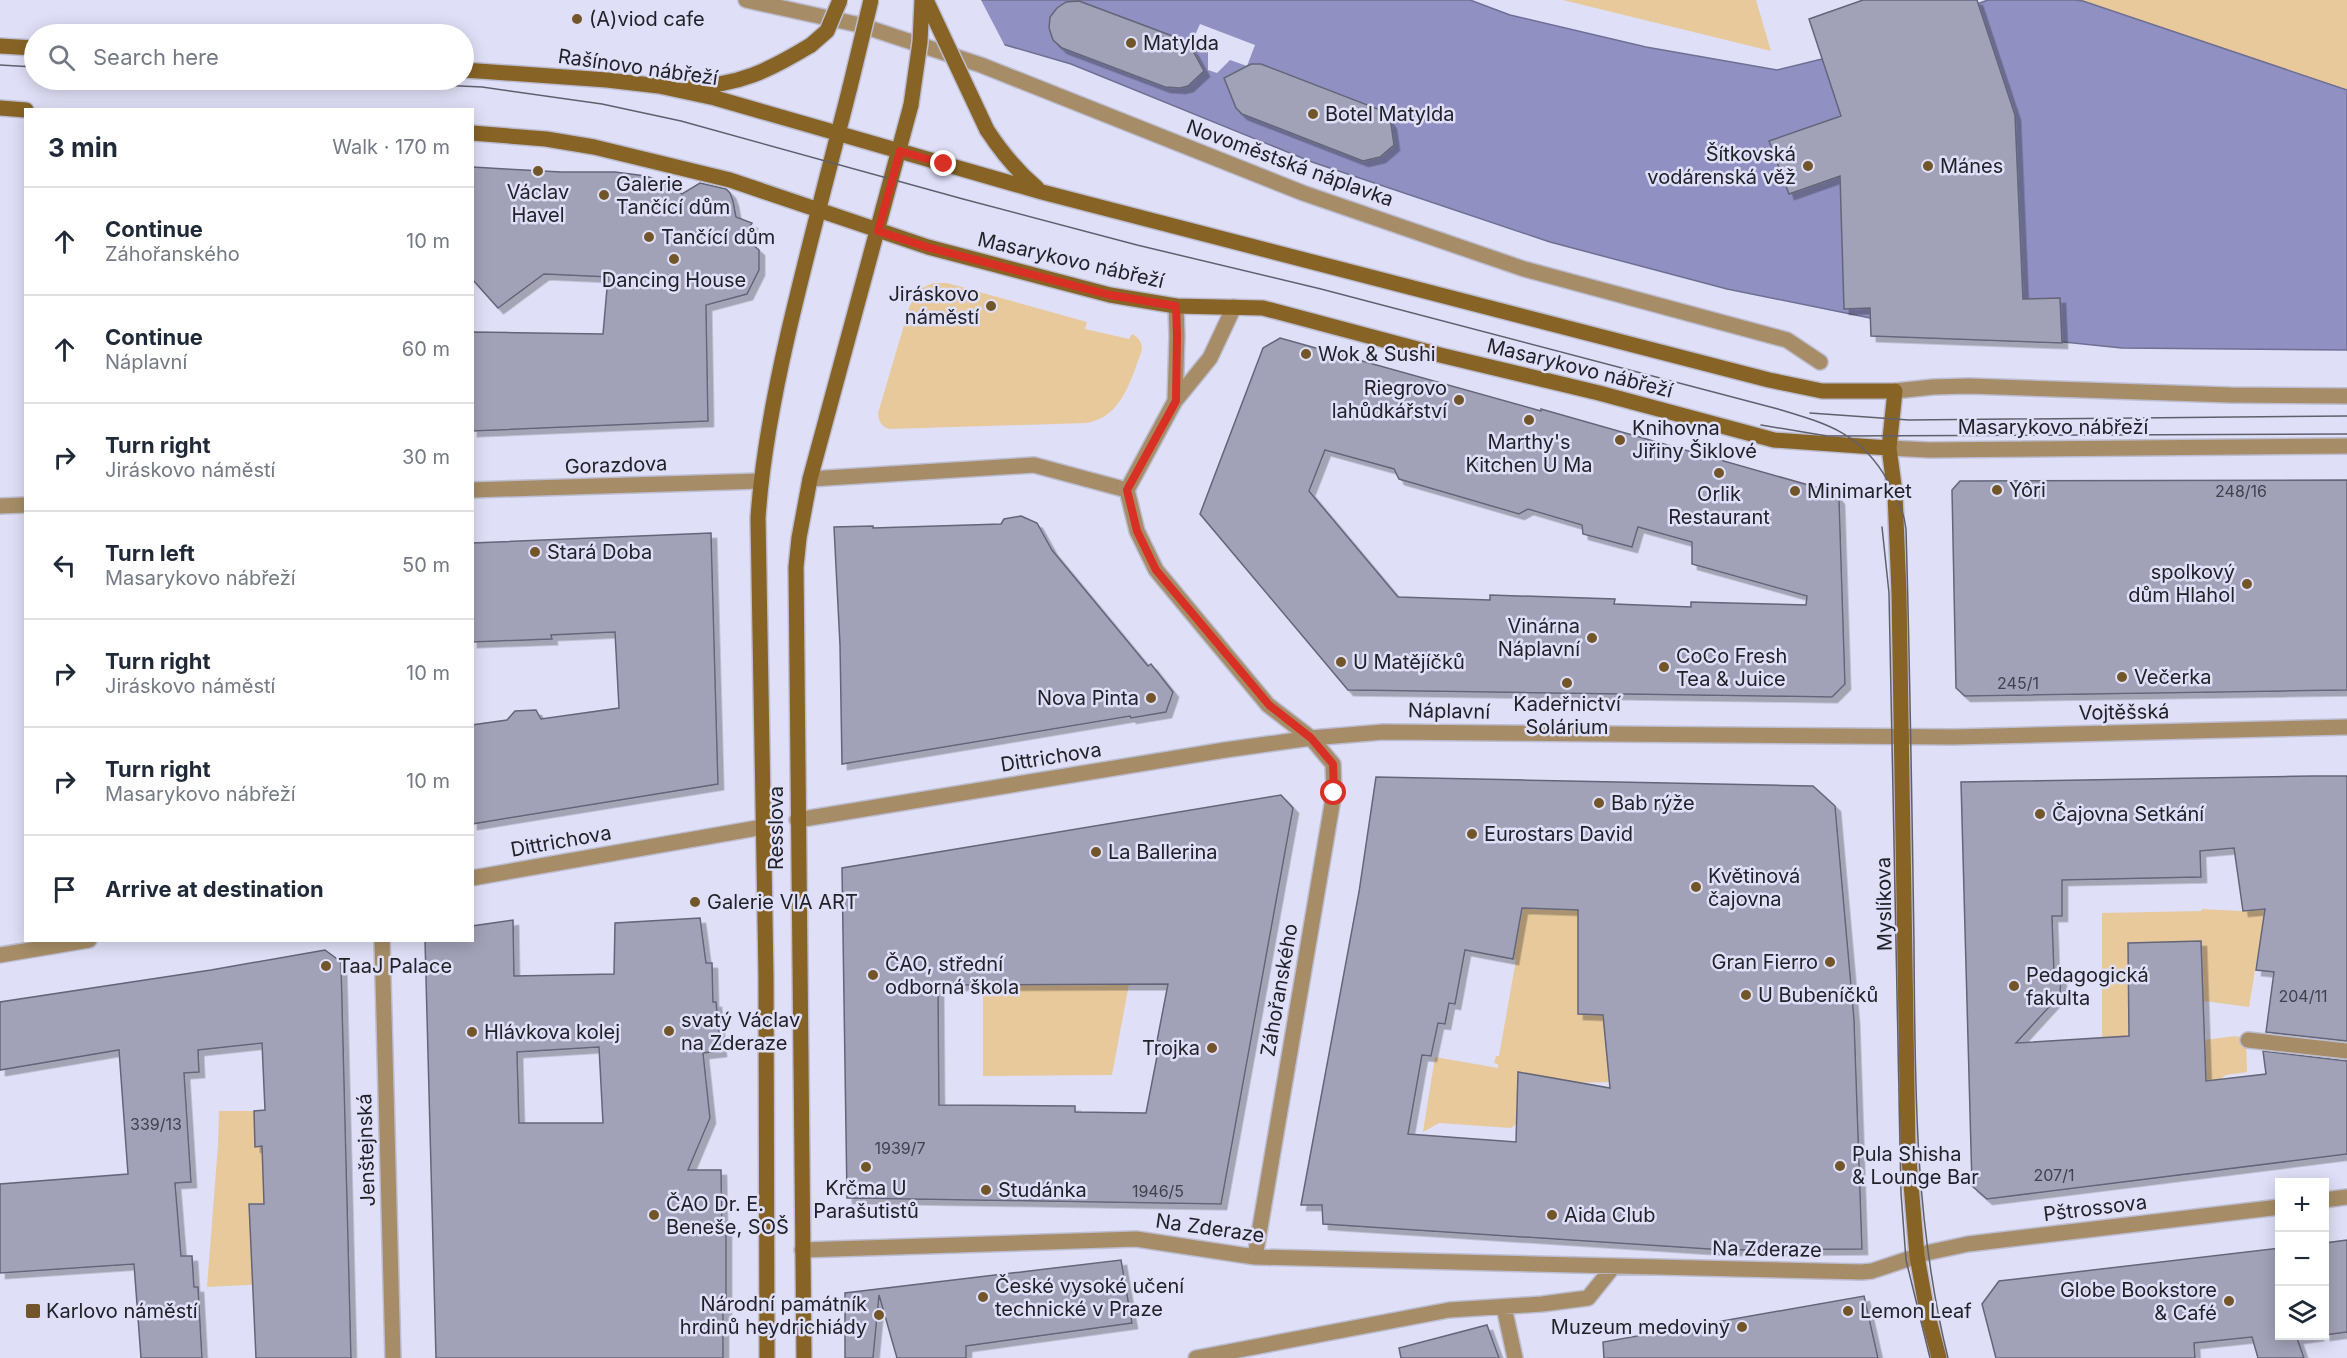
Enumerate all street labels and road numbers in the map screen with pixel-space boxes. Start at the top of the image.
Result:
street label: Rašínovo nábřeží [557,44,720,90]
street label: Novoměstská náplavka [1183,114,1397,212]
street label: Masarykovo nábřeží [975,227,1167,293]
street label: Masarykovo nábřeží [1485,333,1676,403]
street label: Masarykovo nábřeží [1958,415,2148,439]
street label: Gorazdova [564,451,668,479]
street label: Náplavní [1408,698,1490,724]
street label: Vojtěšská [2078,699,2170,725]
street label: Dittrichova [999,737,1103,777]
street label: Resslova [764,786,788,870]
street label: Dittrichova [509,820,613,862]
street label: Myslíkova [1871,857,1897,951]
street label: Záhořanského [1255,922,1303,1058]
street label: Jenštejnská [352,1093,380,1207]
street label: Pštrossova [2042,1190,2148,1226]
street label: Na Zderaze [1154,1208,1266,1248]
street label: Na Zderaze [1712,1236,1822,1262]

